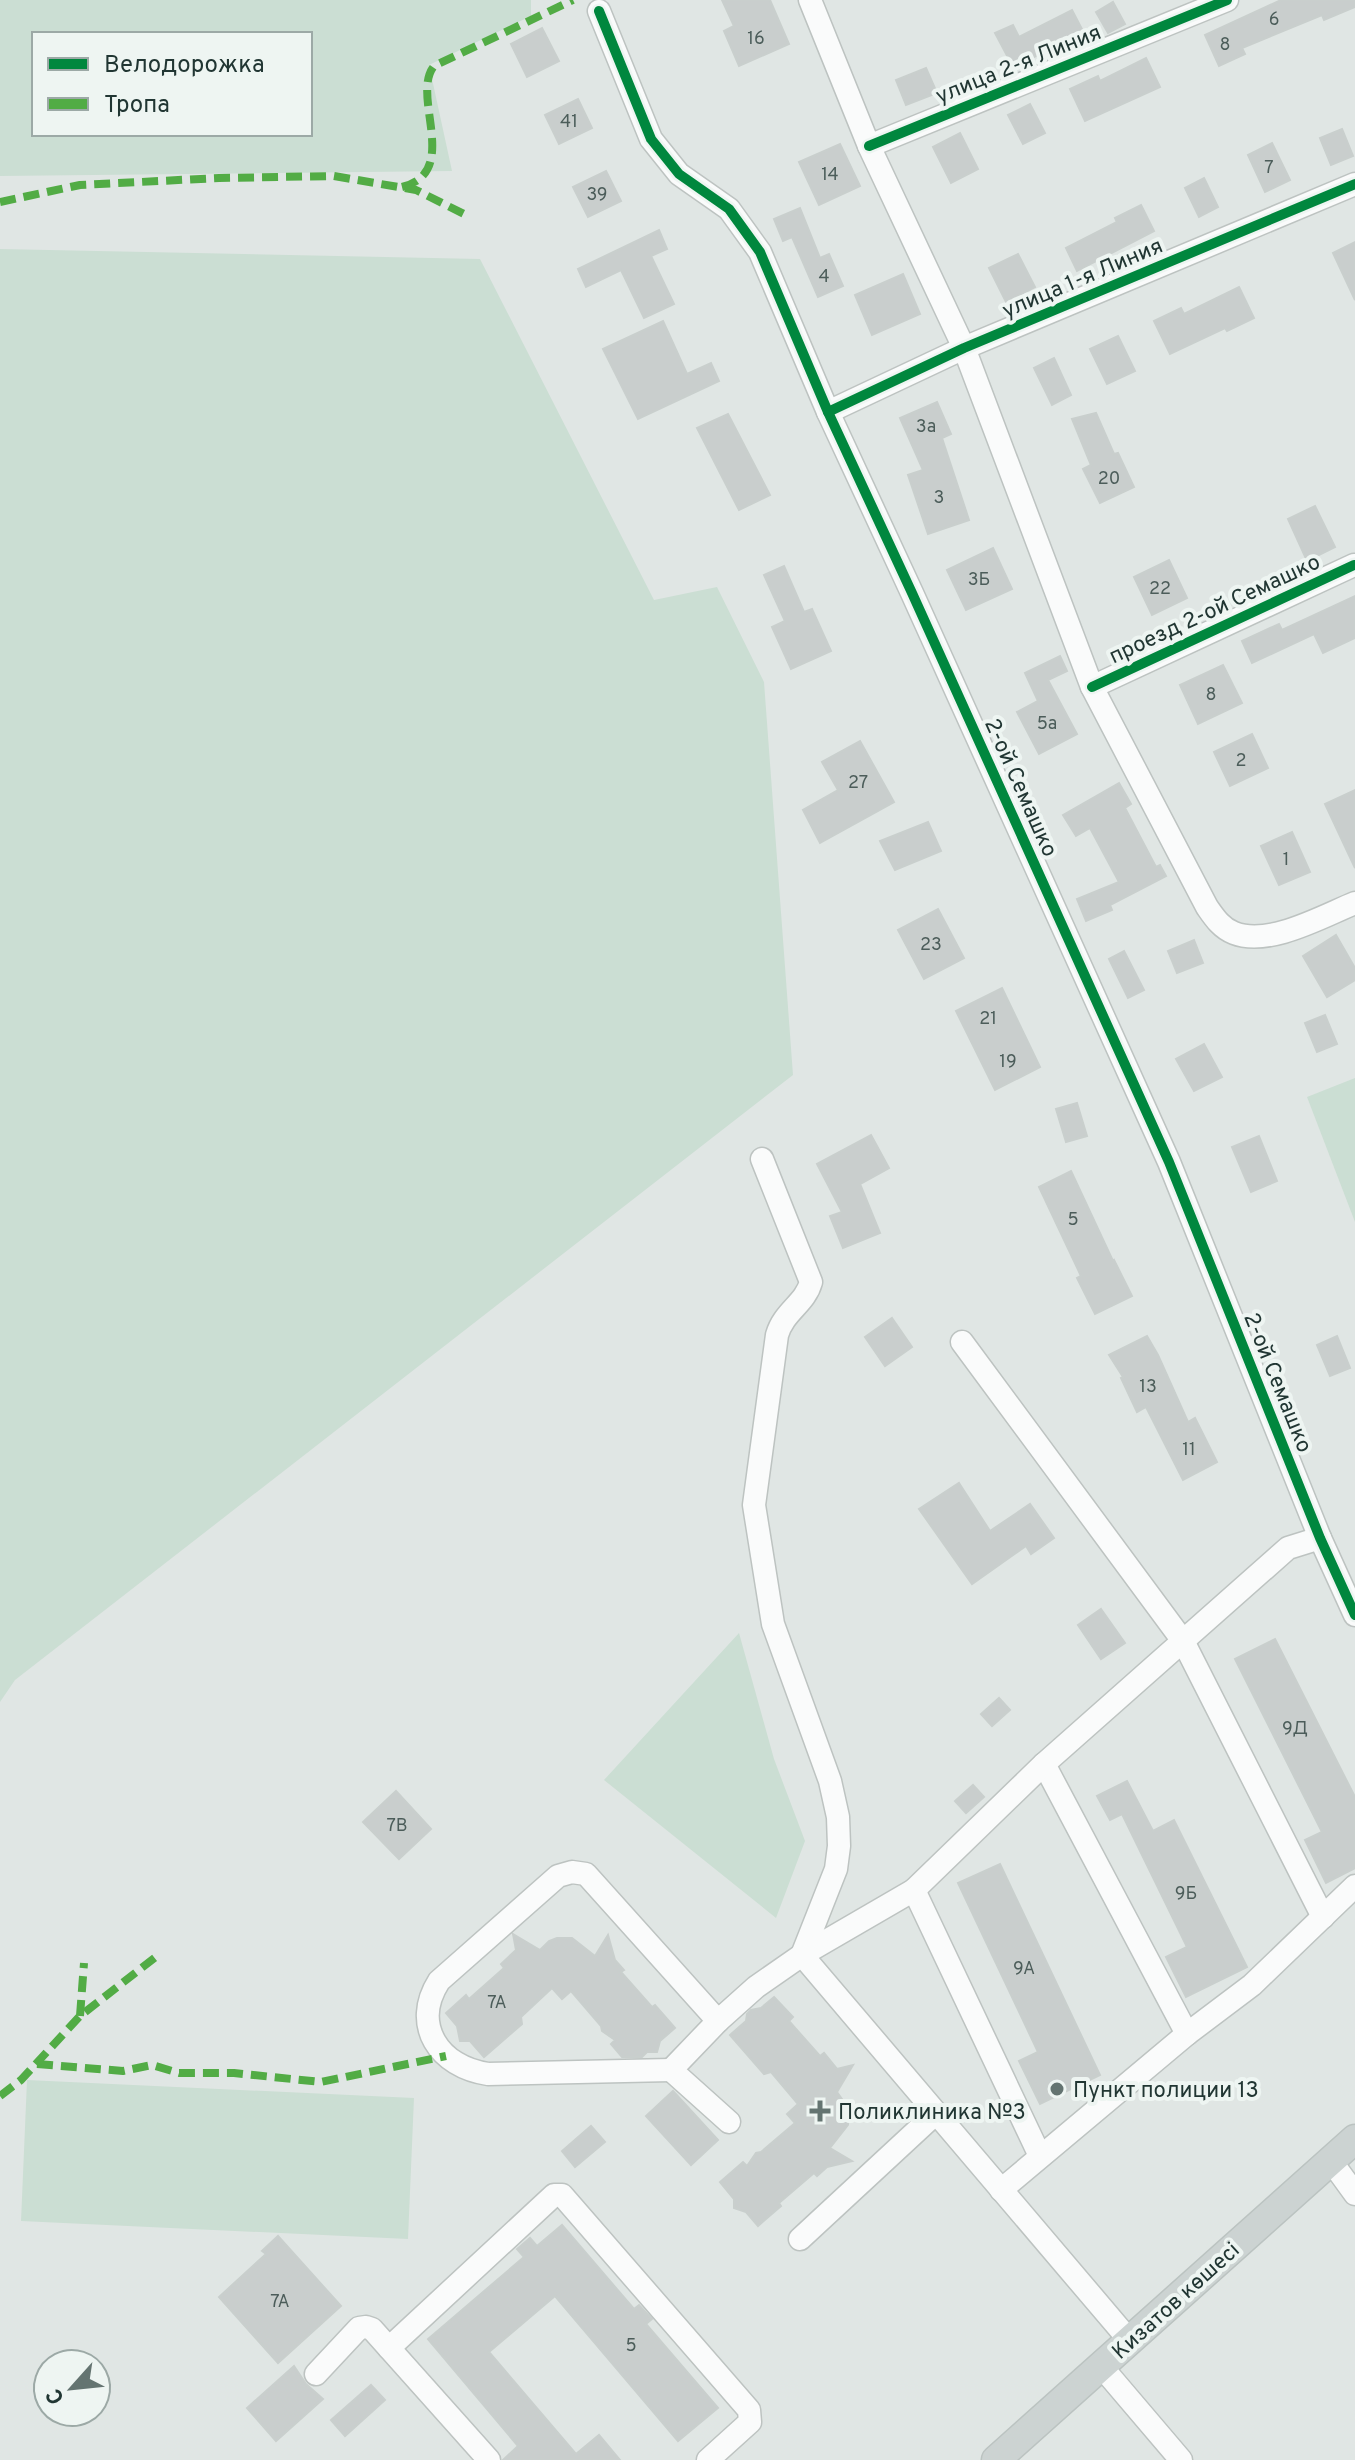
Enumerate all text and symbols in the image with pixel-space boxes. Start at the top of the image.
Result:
house number: 6 [1269,9,1279,32]
street label: улица 2-я Линия [932,20,1106,111]
house number: 16 [747,28,765,51]
legend [32,32,312,136]
house number: 8 [1220,34,1231,57]
text: Велодорожка [104,51,265,81]
text: Тропа [104,91,170,121]
house number: 41 [560,111,578,134]
house number: 7 [1264,157,1274,180]
house number: 14 [821,164,839,187]
house number: 39 [586,184,608,207]
street label: улица 1-я Линия [999,233,1167,325]
house number: 4 [818,266,830,289]
house number: 3а [916,416,936,439]
house number: 20 [1098,468,1120,491]
house number: 3 [934,487,944,510]
street label: проезд 2-ой Семашко [1105,549,1325,671]
house number: 3Б [968,569,990,592]
house number: 22 [1149,578,1171,601]
house number: 8 [1206,684,1217,707]
house number: 5а [1037,713,1057,736]
street label: 2-ой Семашко [977,715,1062,861]
house number: 2 [1235,750,1247,773]
house number: 27 [848,772,868,795]
house number: 1 [1283,849,1289,872]
house number: 23 [920,934,942,957]
house number: 21 [979,1008,997,1031]
house number: 19 [999,1051,1017,1074]
house number: 5 [1067,1209,1079,1232]
street label: 2-ой Семашко [1236,1309,1317,1457]
house number: 13 [1139,1376,1157,1399]
house number: 11 [1182,1439,1196,1462]
house number: 9Д [1282,1718,1308,1741]
house number: 7В [386,1815,408,1838]
house number: 9Б [1175,1883,1197,1906]
house number: 9А [1013,1958,1035,1981]
house number: 7А [487,1992,507,2015]
place label: Пункт полиции 13 [1073,2078,1259,2105]
marker: Пункт полиции 13 [1048,2080,1066,2098]
marker: Поликлиника №3 [809,2100,831,2122]
place label: Поликлиника №3 [838,2100,1026,2127]
street label: Кизатов көшесі [1107,2237,1246,2366]
house number: 7А [270,2291,290,2314]
house number: 5 [625,2335,637,2358]
north arrow [32,2348,112,2428]
text: С [41,2384,72,2408]

